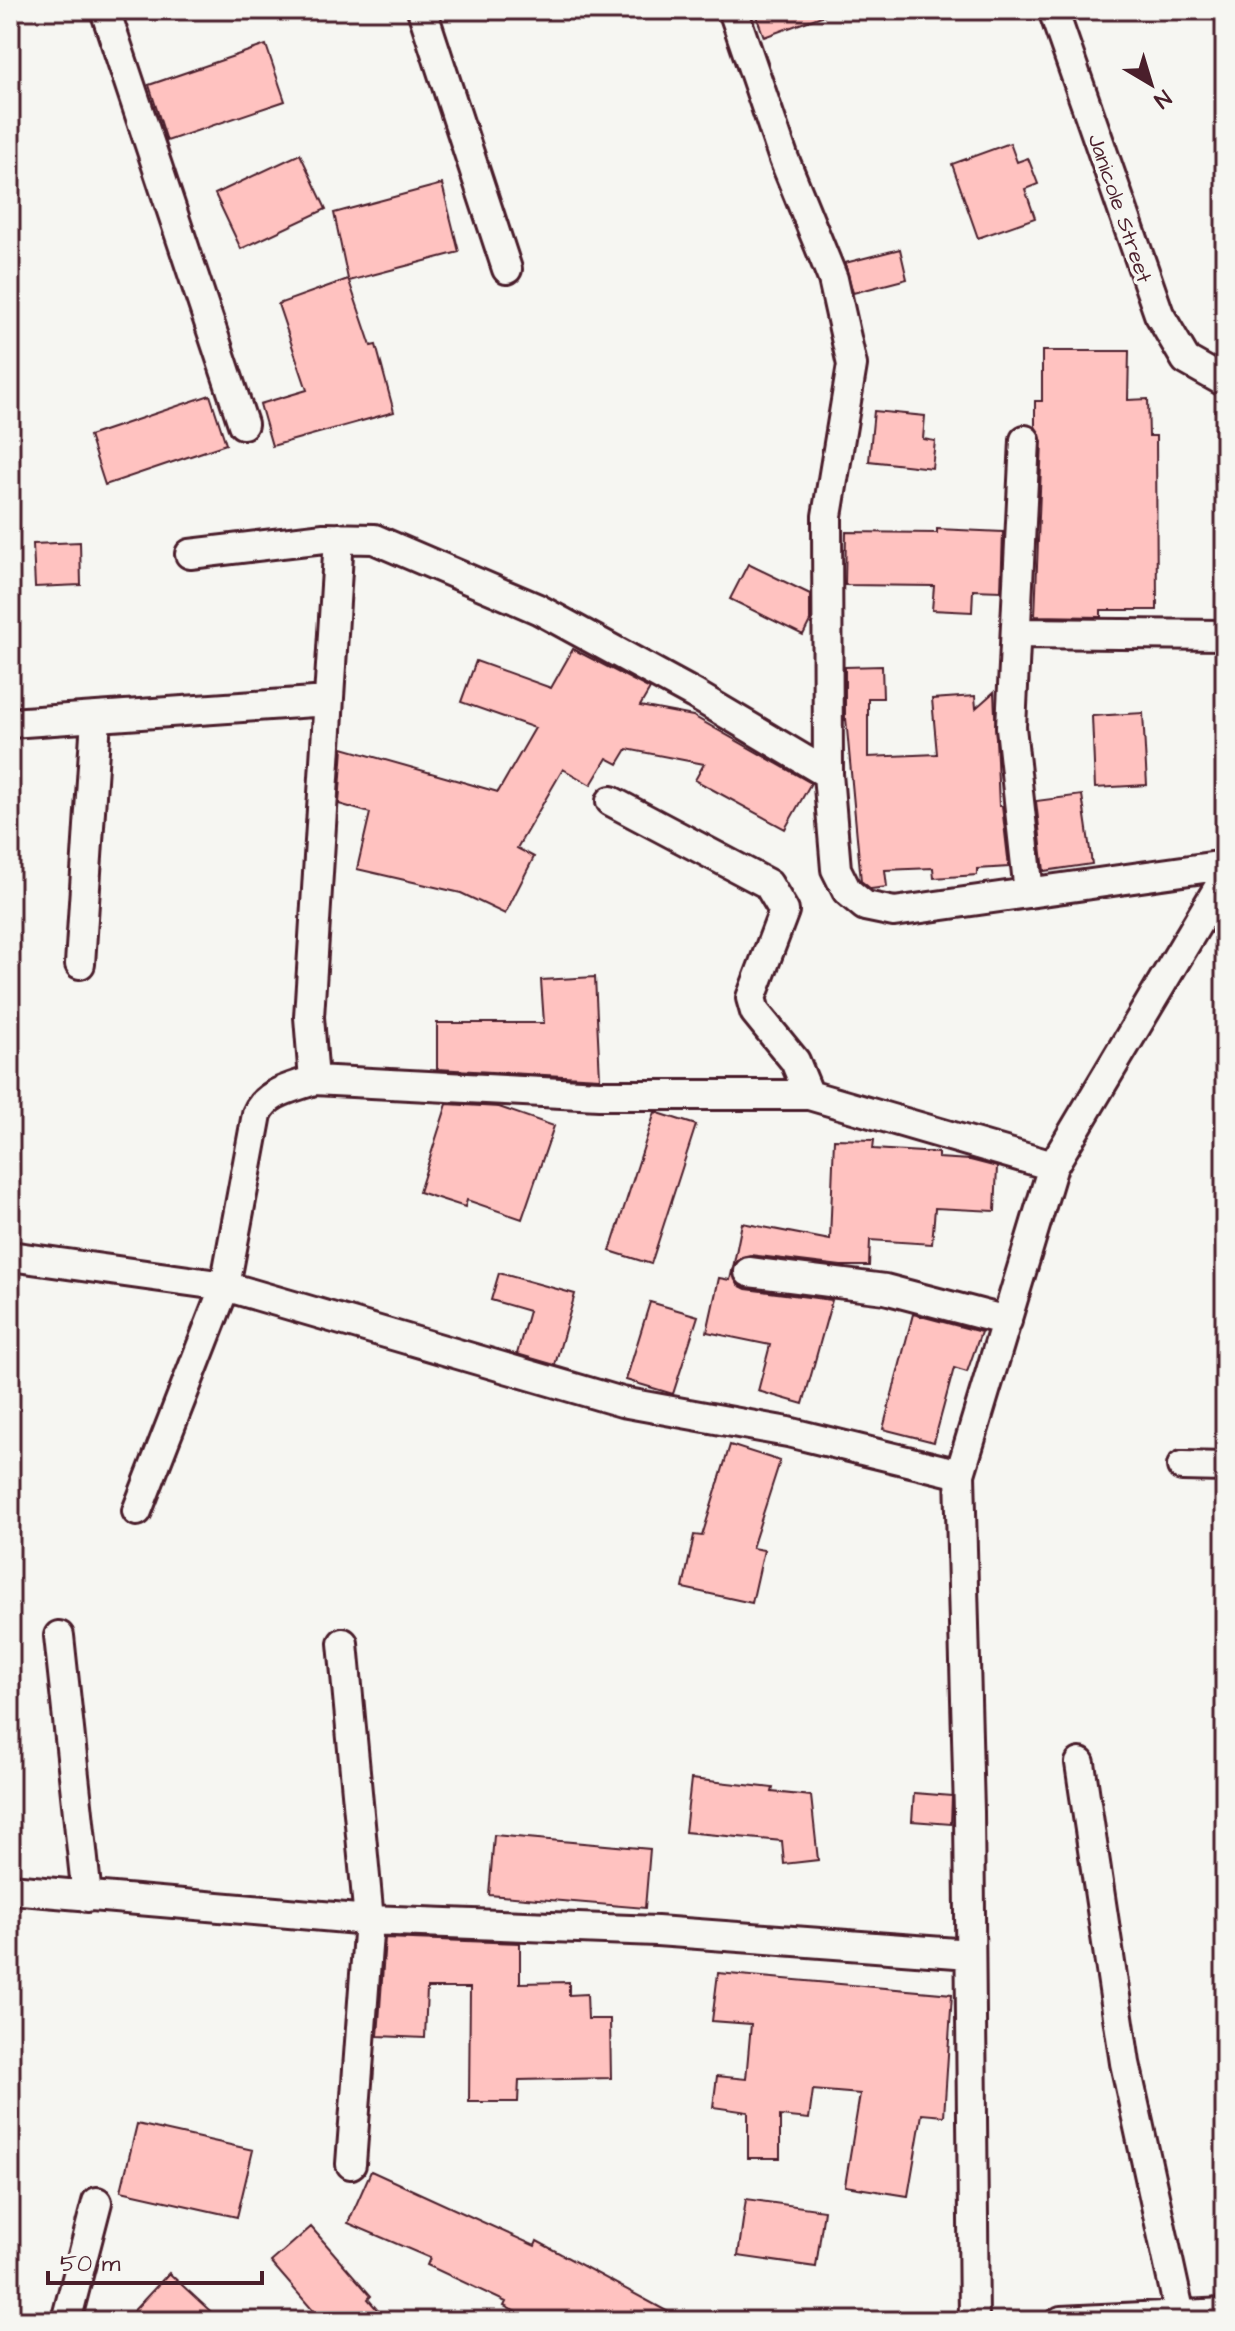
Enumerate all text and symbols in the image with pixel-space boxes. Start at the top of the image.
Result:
north arrow [1111,44,1191,124]
text: N [1147,82,1177,115]
street label: Janicole Street [1080,130,1160,287]
scale bar [48,2235,262,2285]
text: 50 m [60,2247,121,2281]

